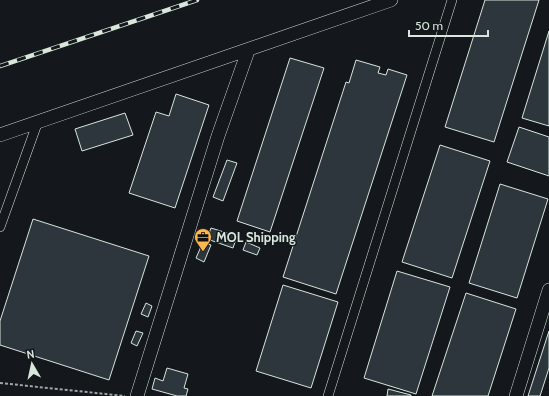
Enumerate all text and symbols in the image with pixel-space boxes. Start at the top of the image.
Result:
scale bar [409,12,488,38]
text: 50 m [415,18,443,33]
office icon: MOL Shipping [193,227,213,252]
place label: MOL Shipping [216,229,296,245]
north arrow [12,344,52,384]
text: N [25,347,35,362]

